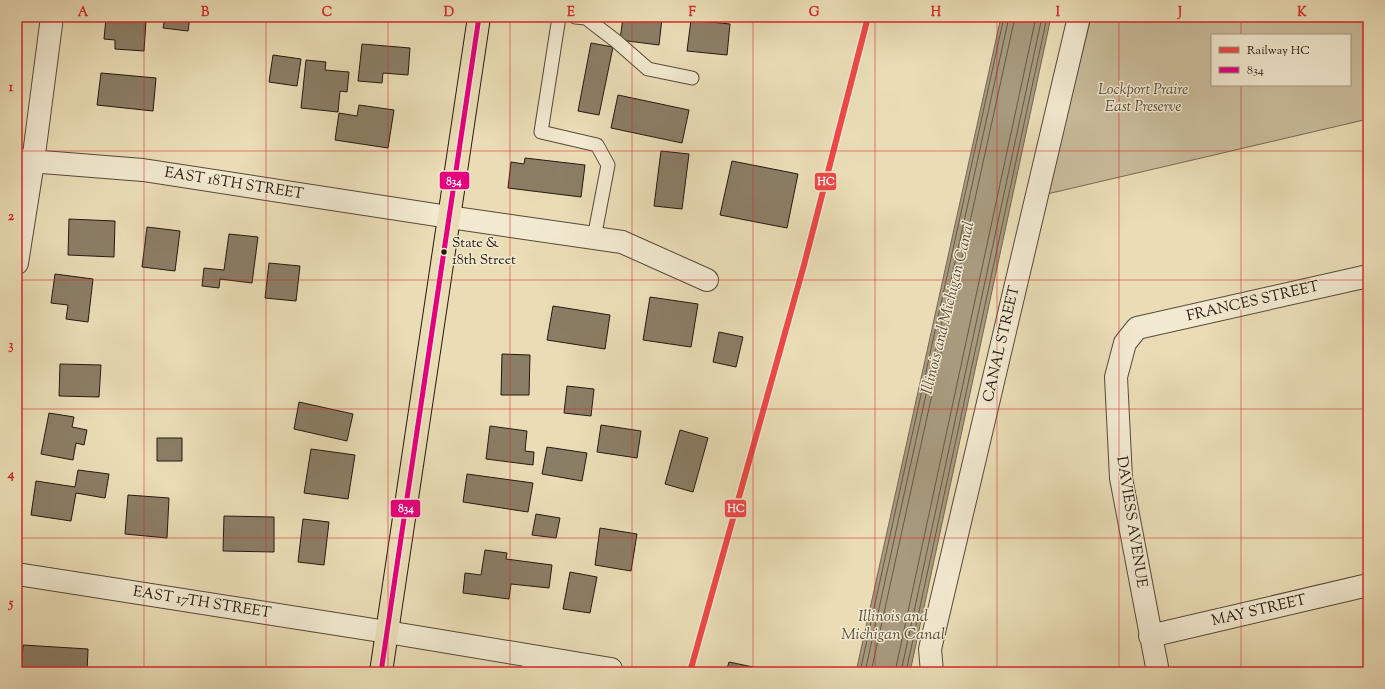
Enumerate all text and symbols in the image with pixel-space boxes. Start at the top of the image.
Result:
text: A [78,4,89,22]
text: B [201,4,210,22]
text: C [322,4,332,22]
text: D [444,4,454,22]
text: E [567,4,575,22]
text: F [688,4,696,22]
text: G [809,4,820,22]
text: H [931,4,942,22]
text: I [1056,4,1061,22]
text: J [1177,4,1182,22]
text: K [1297,4,1307,22]
legend [1211,34,1351,86]
text: Railway HC [1247,42,1310,60]
text: 834 [1247,62,1264,80]
text: 1 [9,79,14,97]
park label: Lockport Praire East Preserve [1098,80,1188,118]
street label: EAST 18TH STREET [163,163,306,205]
line badge: 834 [439,171,470,190]
line badge: HC [814,172,837,191]
text: 834 [446,174,462,190]
text: HC [816,174,835,190]
text: 2 [8,208,15,226]
water label: Illinois and Michigan Canal [916,219,982,397]
place label: State & 18th Street [452,234,516,271]
marker: State & 18th Street [439,247,449,257]
street label: FRANCES STREET [1185,276,1322,327]
street label: CANAL STREET [978,283,1026,404]
text: 3 [8,337,14,355]
street label: DAVIESS AVENUE [1110,455,1152,589]
text: 4 [7,466,15,484]
line badge: 834 [390,499,421,518]
line badge: HC [724,499,747,518]
text: 834 [398,501,414,517]
text: HC [726,501,745,517]
street label: EAST 17TH STREET [131,582,273,624]
street label: MAY STREET [1210,590,1309,632]
text: 5 [8,595,14,613]
water label: Illinois and Michigan Canal [841,606,945,647]

